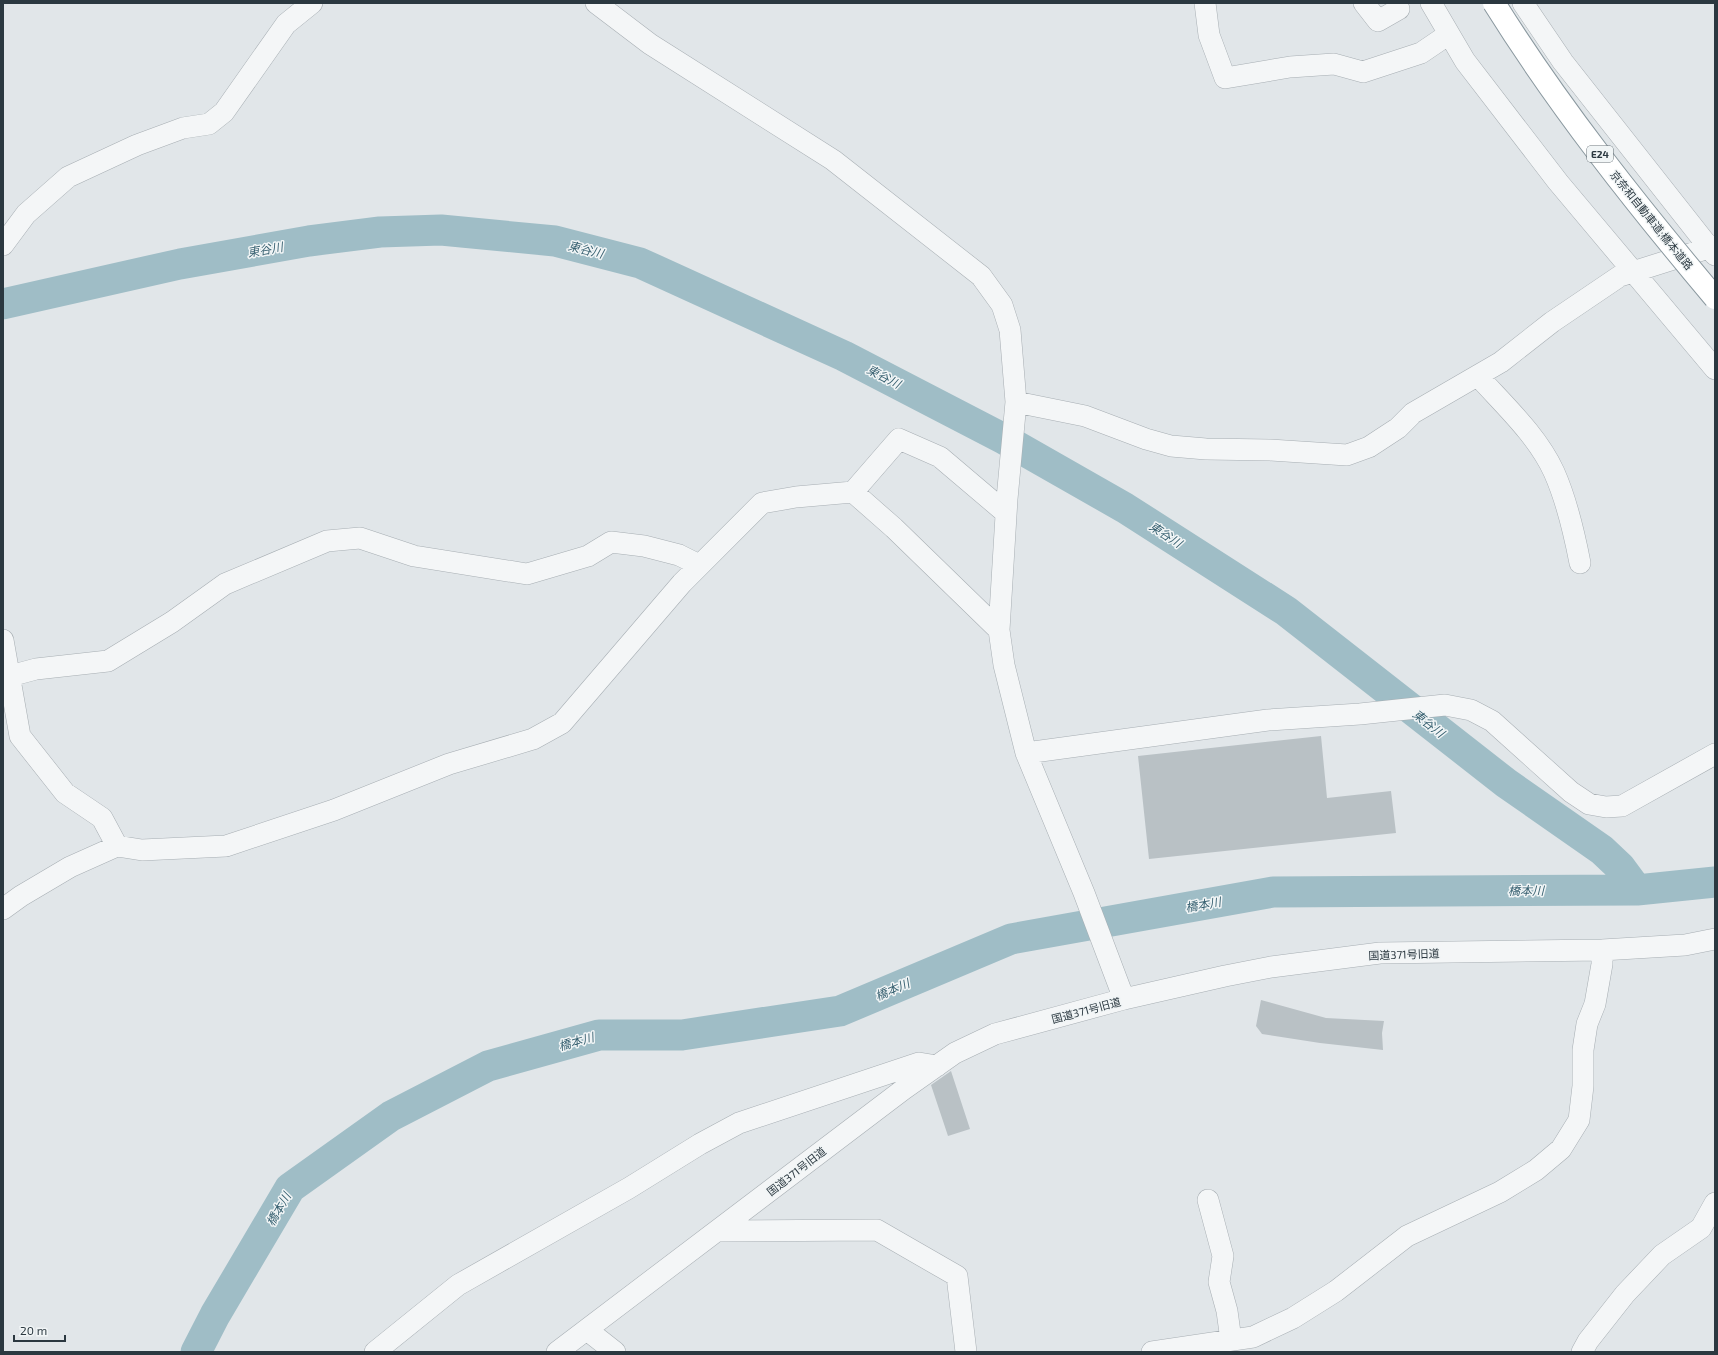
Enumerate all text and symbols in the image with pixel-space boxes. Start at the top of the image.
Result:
road number: E24 [1587,146,1613,162]
street label: 京奈和自動車道;橋本道路 [1608,168,1696,272]
water label: 東谷川 [567,238,607,261]
water label: 東谷川 [246,239,286,259]
water label: 東谷川 [865,362,905,391]
water label: 東谷川 [1147,518,1187,551]
water label: 東谷川 [1411,706,1449,741]
water label: 橋本川 [1508,883,1546,897]
water label: 橋本川 [1184,894,1224,914]
street label: 国道371号旧道 [1368,946,1440,962]
water label: 橋本川 [873,975,913,1002]
street label: 国道371号旧道 [1050,995,1122,1025]
water label: 橋本川 [557,1029,597,1053]
street label: 国道371号旧道 [764,1144,828,1198]
water label: 橋本川 [263,1188,294,1228]
scale bar [14,1317,65,1343]
text: 20 m [20,1323,47,1337]

